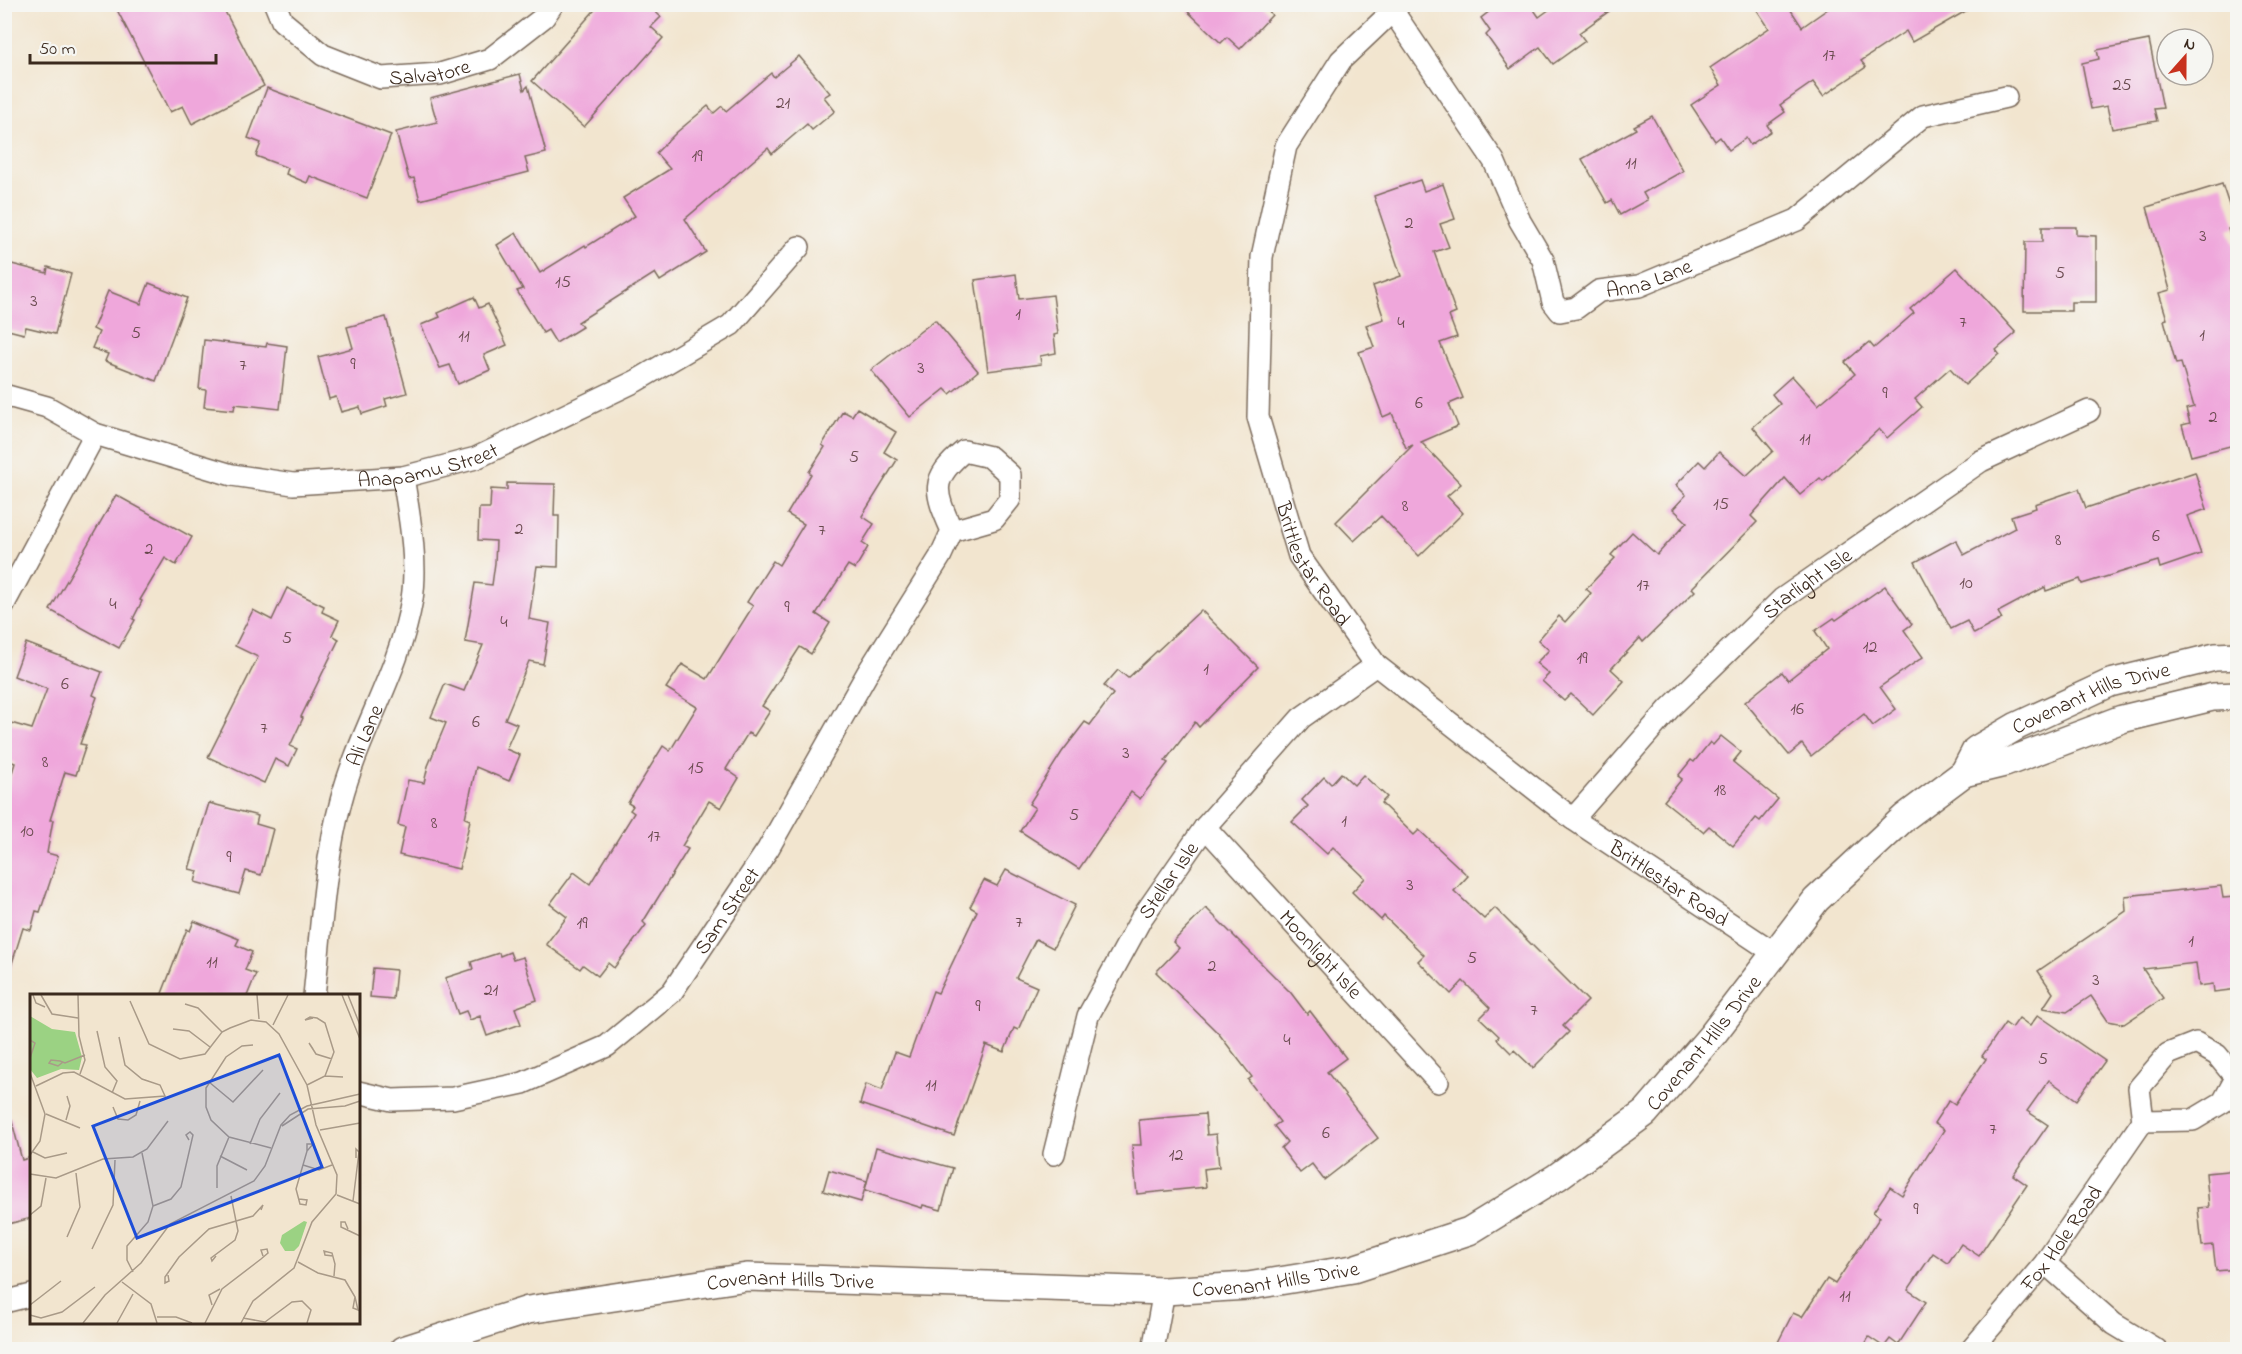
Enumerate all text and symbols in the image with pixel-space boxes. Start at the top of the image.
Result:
scale bar [30,27,216,65]
north arrow [2155,27,2215,87]
text: N [2180,32,2199,58]
text: 50 m [39,37,76,63]
house number: 17 [1822,43,1836,69]
street label: Salvatore [388,53,475,94]
house number: 25 [2112,73,2132,99]
house number: 21 [776,91,791,117]
house number: 19 [691,144,703,170]
house number: 11 [1625,151,1637,177]
house number: 2 [1405,211,1414,237]
house number: 3 [2199,224,2207,250]
street label: Anna Lane [1604,252,1698,307]
house number: 5 [2055,261,2065,287]
house number: 15 [555,270,571,296]
house number: 3 [30,289,38,315]
house number: 1 [1015,302,1021,328]
house number: 7 [1959,310,1967,336]
house number: 4 [1397,311,1405,337]
house number: 5 [131,321,141,347]
house number: 1 [2199,323,2205,349]
house number: 11 [458,324,470,350]
house number: 9 [350,352,356,378]
house number: 7 [239,353,247,379]
house number: 3 [917,356,925,382]
house number: 9 [1882,381,1888,407]
house number: 6 [1415,391,1423,417]
house number: 2 [2209,405,2218,431]
house number: 11 [1799,427,1811,453]
street label: Anapamu Street [357,436,504,497]
house number: 5 [849,445,859,471]
house number: 15 [1713,492,1729,518]
house number: 8 [1402,494,1409,520]
street label: Brittlestar Road [1267,498,1357,633]
house number: 2 [515,517,524,543]
house number: 7 [818,518,826,544]
house number: 6 [2152,524,2160,550]
house number: 8 [2055,528,2062,554]
house number: 2 [145,537,154,563]
street label: Starlight Isle [1756,541,1859,627]
house number: 10 [1959,571,1973,597]
house number: 17 [1636,573,1650,599]
house number: 4 [109,592,117,618]
house number: 9 [784,595,790,621]
house number: 4 [500,610,508,636]
house number: 5 [282,626,292,652]
house number: 12 [1863,635,1877,661]
house number: 19 [1576,646,1588,672]
street label: Covenant Hills Drive [2008,656,2174,743]
house number: 1 [1203,657,1209,683]
house number: 6 [61,672,69,698]
house number: 16 [1790,697,1804,723]
street label: Ali Lane [340,700,393,771]
house number: 6 [472,710,480,736]
house number: 7 [260,716,268,742]
house number: 3 [1122,741,1130,767]
house number: 8 [42,750,49,776]
house number: 15 [688,756,704,782]
house number: 18 [1714,778,1726,804]
house number: 5 [1069,803,1079,829]
house number: 1 [1341,809,1347,835]
house number: 8 [431,811,438,837]
house number: 10 [20,819,34,845]
house number: 17 [647,824,661,850]
street label: Brittlestar Road [1601,833,1734,935]
street label: Stellar Isle [1132,836,1208,926]
house number: 9 [226,845,232,871]
street label: Sam Street [688,862,769,961]
house number: 3 [1406,873,1414,899]
street label: Moonlight Isle [1271,904,1369,1007]
house number: 7 [1015,910,1023,936]
house number: 19 [576,911,588,937]
house number: 1 [2188,929,2194,955]
house number: 5 [1467,946,1477,972]
house number: 11 [206,950,218,976]
house number: 2 [1208,954,1217,980]
house number: 3 [2092,968,2100,994]
street label: Covenant Hills Drive [1640,969,1770,1118]
house number: 21 [484,978,499,1004]
inset map [30,994,360,1324]
house number: 9 [975,994,981,1020]
house number: 7 [1530,998,1538,1024]
house number: 4 [1283,1028,1291,1054]
house number: 5 [2038,1047,2048,1073]
house number: 11 [925,1073,937,1099]
house number: 7 [1989,1117,1997,1143]
house number: 6 [1322,1121,1330,1147]
house number: 12 [1169,1143,1183,1169]
street label: Fox Hole Road [2014,1180,2111,1299]
house number: 9 [1913,1197,1919,1223]
street label: Covenant Hills Drive [1191,1255,1364,1306]
street label: Covenant Hills Drive [705,1264,875,1300]
house number: 11 [1839,1284,1851,1310]

